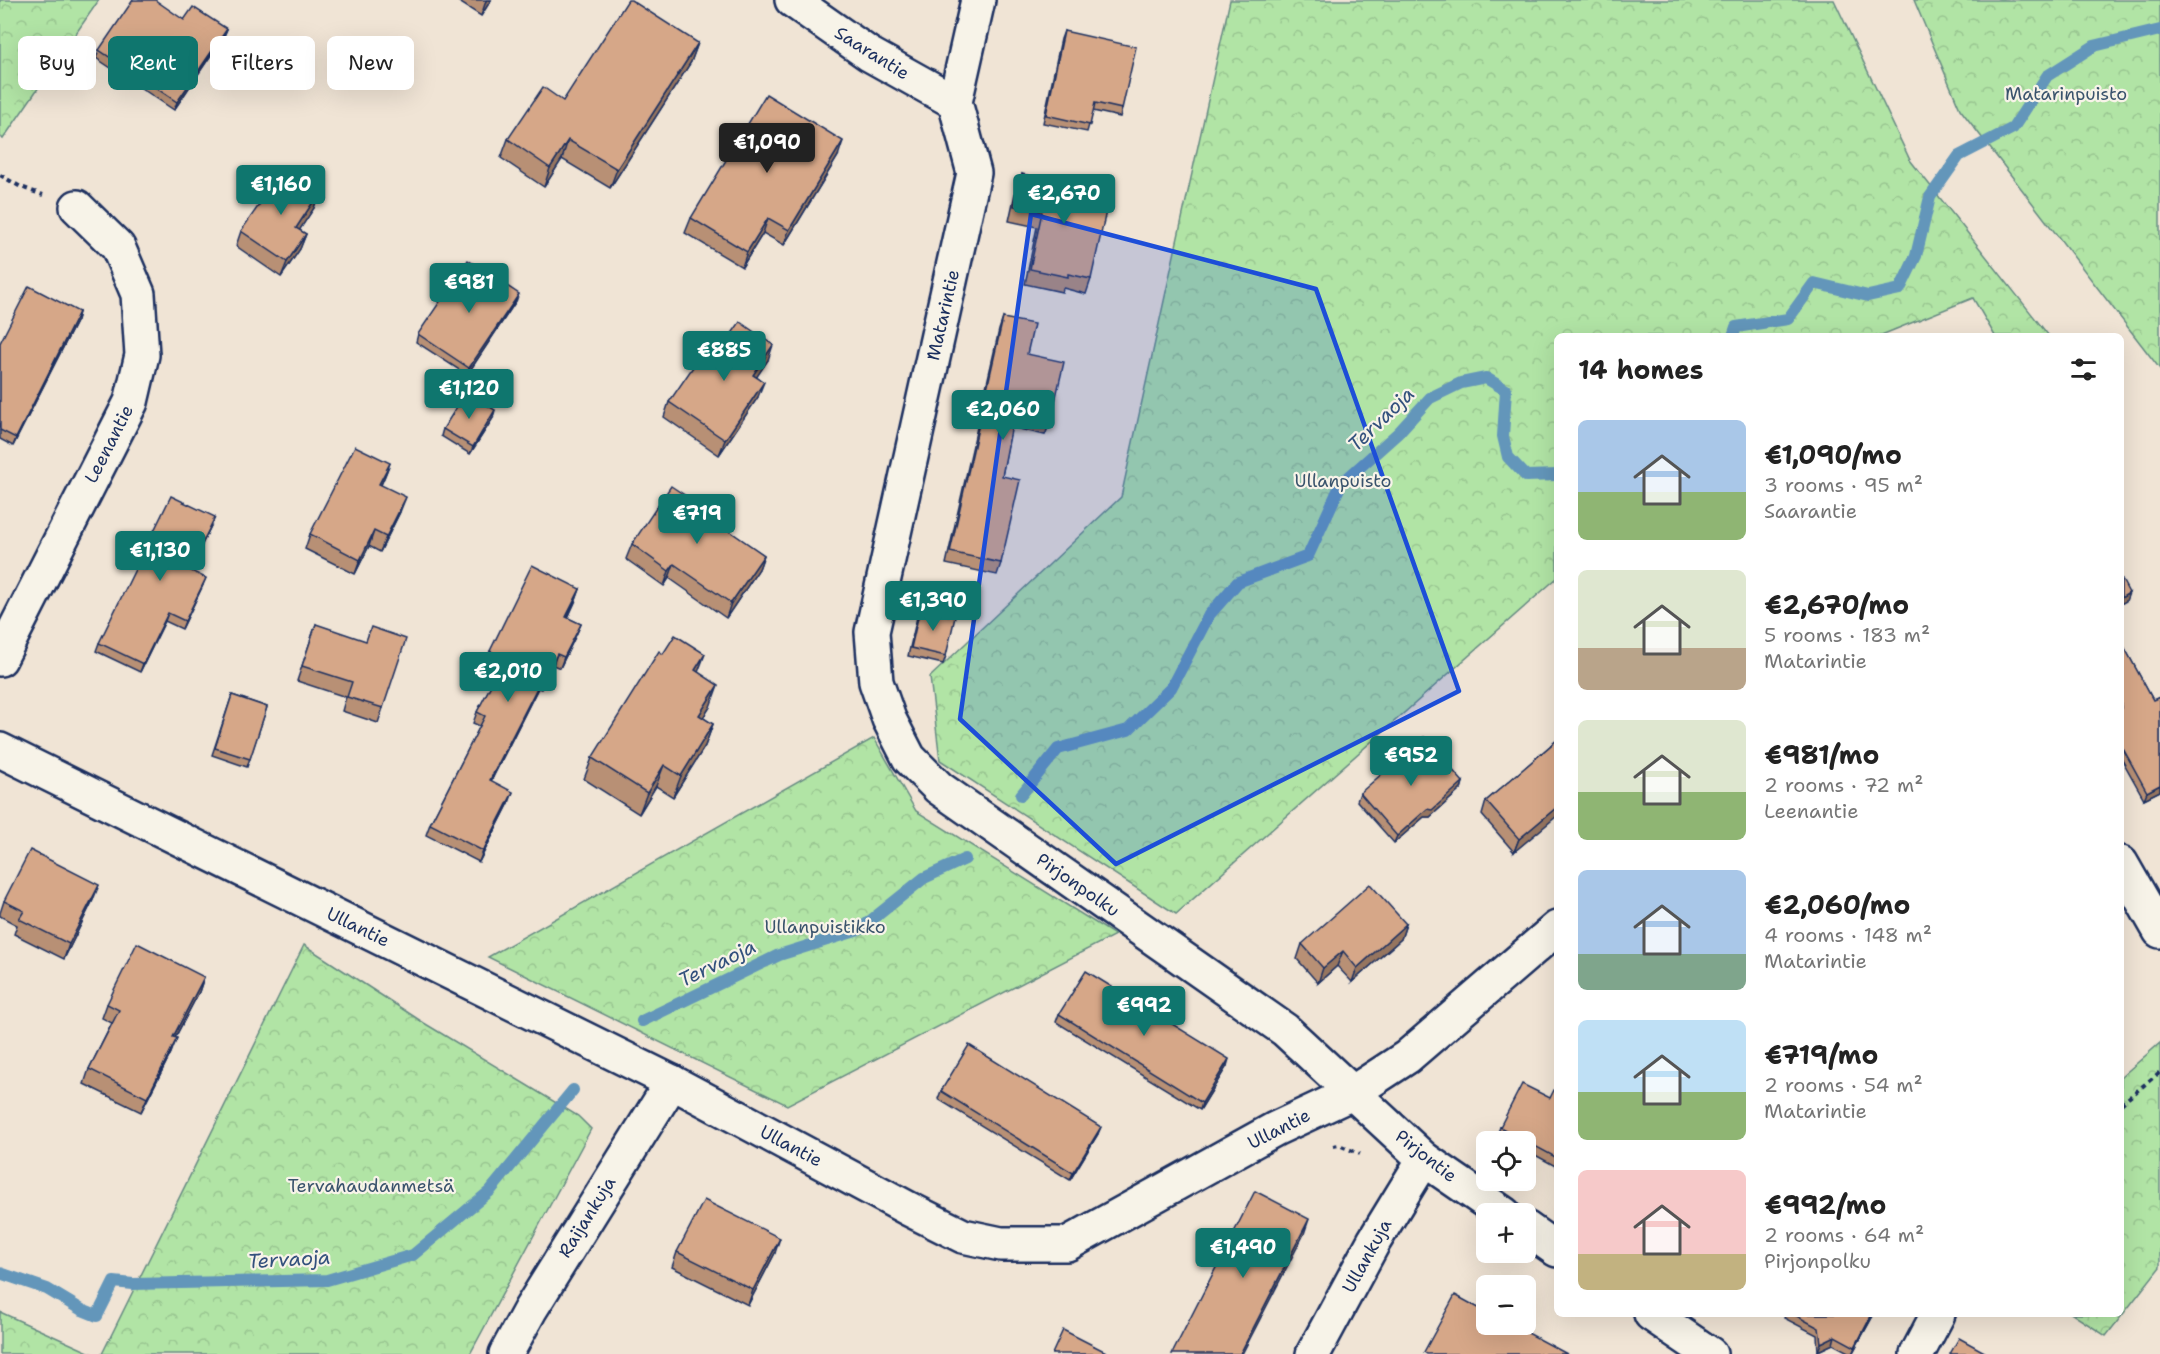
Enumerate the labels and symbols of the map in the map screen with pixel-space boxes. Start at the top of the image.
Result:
street label: Saarantie [830,21,914,85]
park label: Matarinpuisto [2005,82,2127,106]
pin: €1,090 [718,123,816,174]
pin: €1,160 [232,165,330,216]
pin: €2,670 [1015,174,1113,225]
pin: €981 [433,263,505,314]
street label: Matarintie [921,267,965,363]
pin: €885 [688,331,760,382]
pin: €1,120 [420,369,518,420]
water label: Tervaoja [1342,381,1420,457]
pin: €2,060 [954,390,1052,441]
street label: Leenantie [79,401,139,487]
park label: Ullanpuisto [1295,469,1391,493]
pin: €719 [661,494,733,545]
pin: €1,130 [111,531,209,582]
pin: €1,390 [884,581,982,632]
pin: €2,010 [459,652,557,703]
pin: €952 [1375,736,1447,787]
street label: Pirjonpolku [1032,848,1124,922]
street label: Ullantie [323,901,393,953]
park label: Ullanpuistikko [764,915,886,939]
water label: Tervaoja [674,933,760,993]
pin: €992 [1108,986,1180,1037]
street label: Ullantie [1244,1103,1314,1155]
street label: Ullantie [756,1120,826,1172]
street label: Pirjontie [1390,1124,1462,1188]
street label: Raijankuja [553,1172,621,1262]
park label: Tervahaudanmetsä [288,1174,454,1198]
street label: Ullankuja [1337,1215,1397,1297]
pin: €1,490 [1194,1228,1292,1279]
water label: Tervaoja [247,1244,331,1274]

